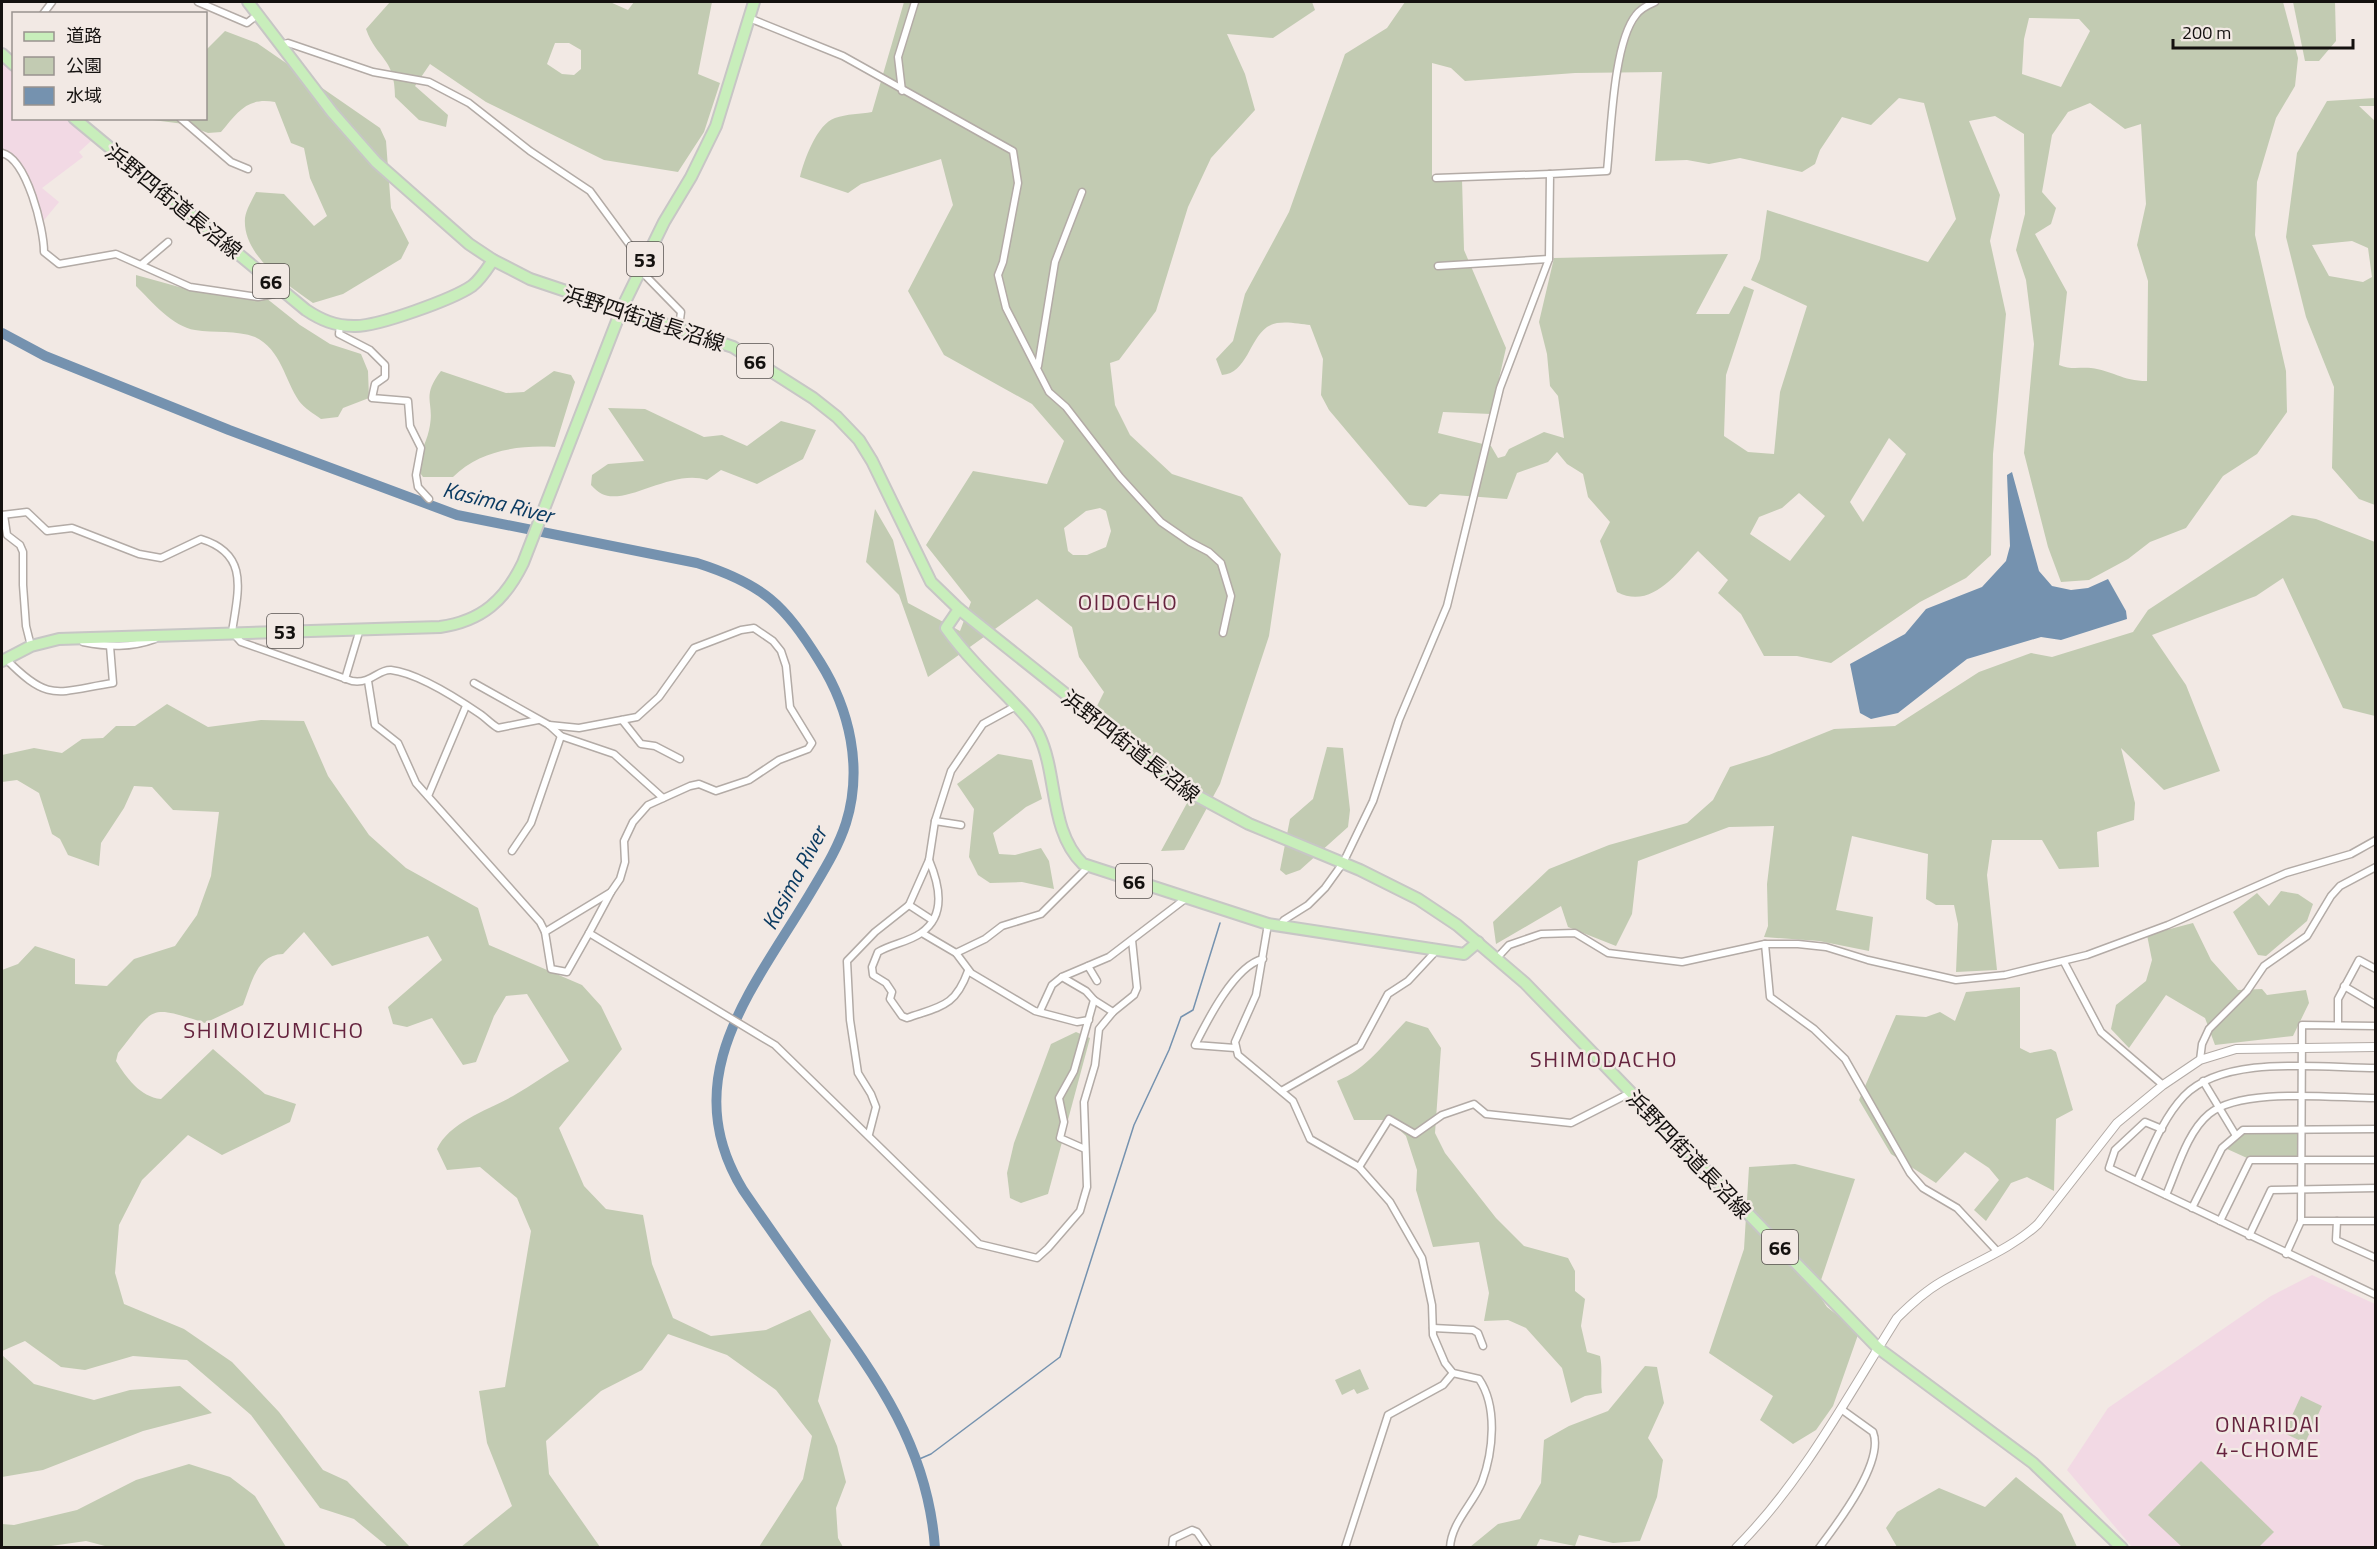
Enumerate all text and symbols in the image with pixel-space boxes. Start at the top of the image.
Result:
legend [12,12,207,120]
scale bar [2173,12,2353,50]
text: 200 m [2182,19,2231,46]
text: 道路 [66,22,102,49]
text: 公園 [66,52,102,79]
text: 水域 [66,82,102,109]
street label: 浜野四街道長沼線 [99,136,249,266]
road number: 53 [627,242,663,276]
road number: 66 [253,264,289,298]
street label: 浜野四街道長沼線 [559,277,729,359]
road number: 66 [737,344,773,378]
water label: Kasima River [439,472,560,533]
district label: OIDOCHO [1078,585,1178,619]
road number: 53 [267,614,303,648]
street label: 浜野四街道長沼線 [1055,682,1207,810]
water label: Kasima River [753,818,837,936]
road number: 66 [1116,864,1152,898]
district label: SHIMOIZUMICHO [183,1013,365,1047]
district label: SHIMODACHO [1530,1042,1678,1076]
street label: 浜野四街道長沼線 [1619,1082,1759,1226]
road number: 66 [1762,1230,1798,1264]
district label: ONARIDAI 4-CHOME [2215,1407,2321,1466]

